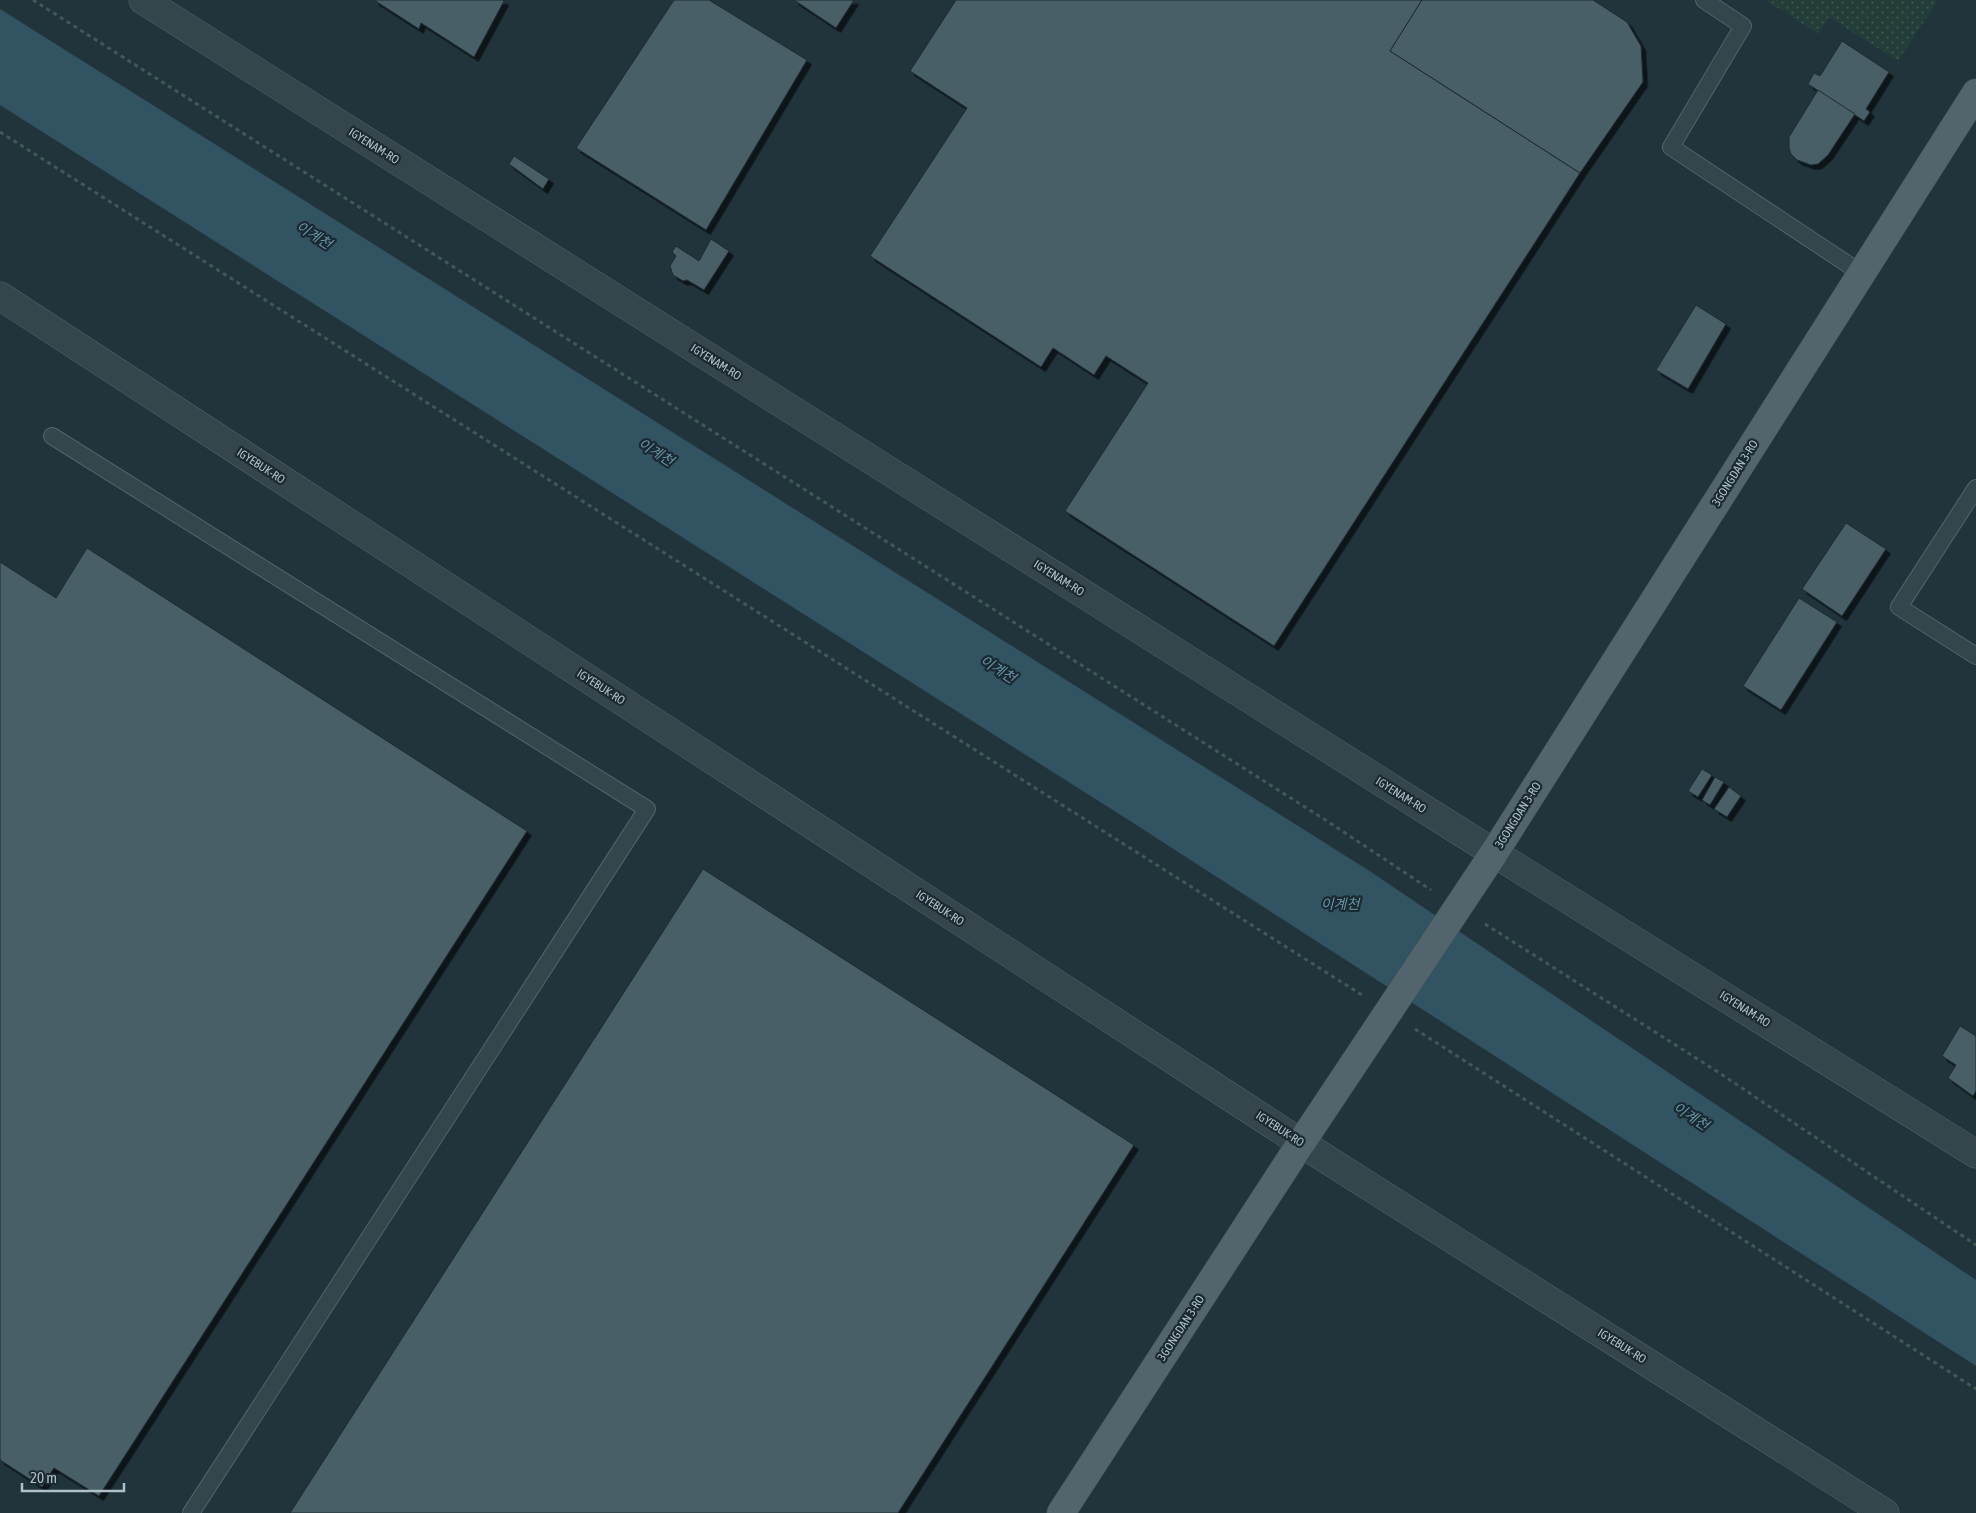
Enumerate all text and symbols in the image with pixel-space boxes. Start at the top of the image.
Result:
street label: IGYENAM-RO [346,125,402,167]
water label: 이계천 [293,218,336,253]
street label: IGYENAM-RO [688,341,744,383]
water label: 이계천 [635,435,678,470]
street label: 3GONGDAN 3-RO [1709,437,1761,509]
street label: IGYEBUK-RO [234,445,288,487]
street label: IGYENAM-RO [1031,557,1087,599]
water label: 이계천 [977,652,1020,687]
street label: IGYEBUK-RO [574,666,628,708]
street label: IGYENAM-RO [1373,774,1429,816]
street label: 3GONGDAN 3-RO [1492,779,1544,851]
street label: IGYEBUK-RO [913,887,967,929]
water label: 이계천 [1321,896,1360,912]
street label: IGYENAM-RO [1717,988,1773,1030]
water label: 이계천 [1670,1099,1712,1134]
street label: IGYEBUK-RO [1253,1108,1307,1150]
street label: 3GONGDAN 3-RO [1155,1293,1207,1363]
street label: IGYEBUK-RO [1595,1326,1649,1366]
scale bar [22,1460,125,1492]
text: 20 m [30,1469,57,1486]

